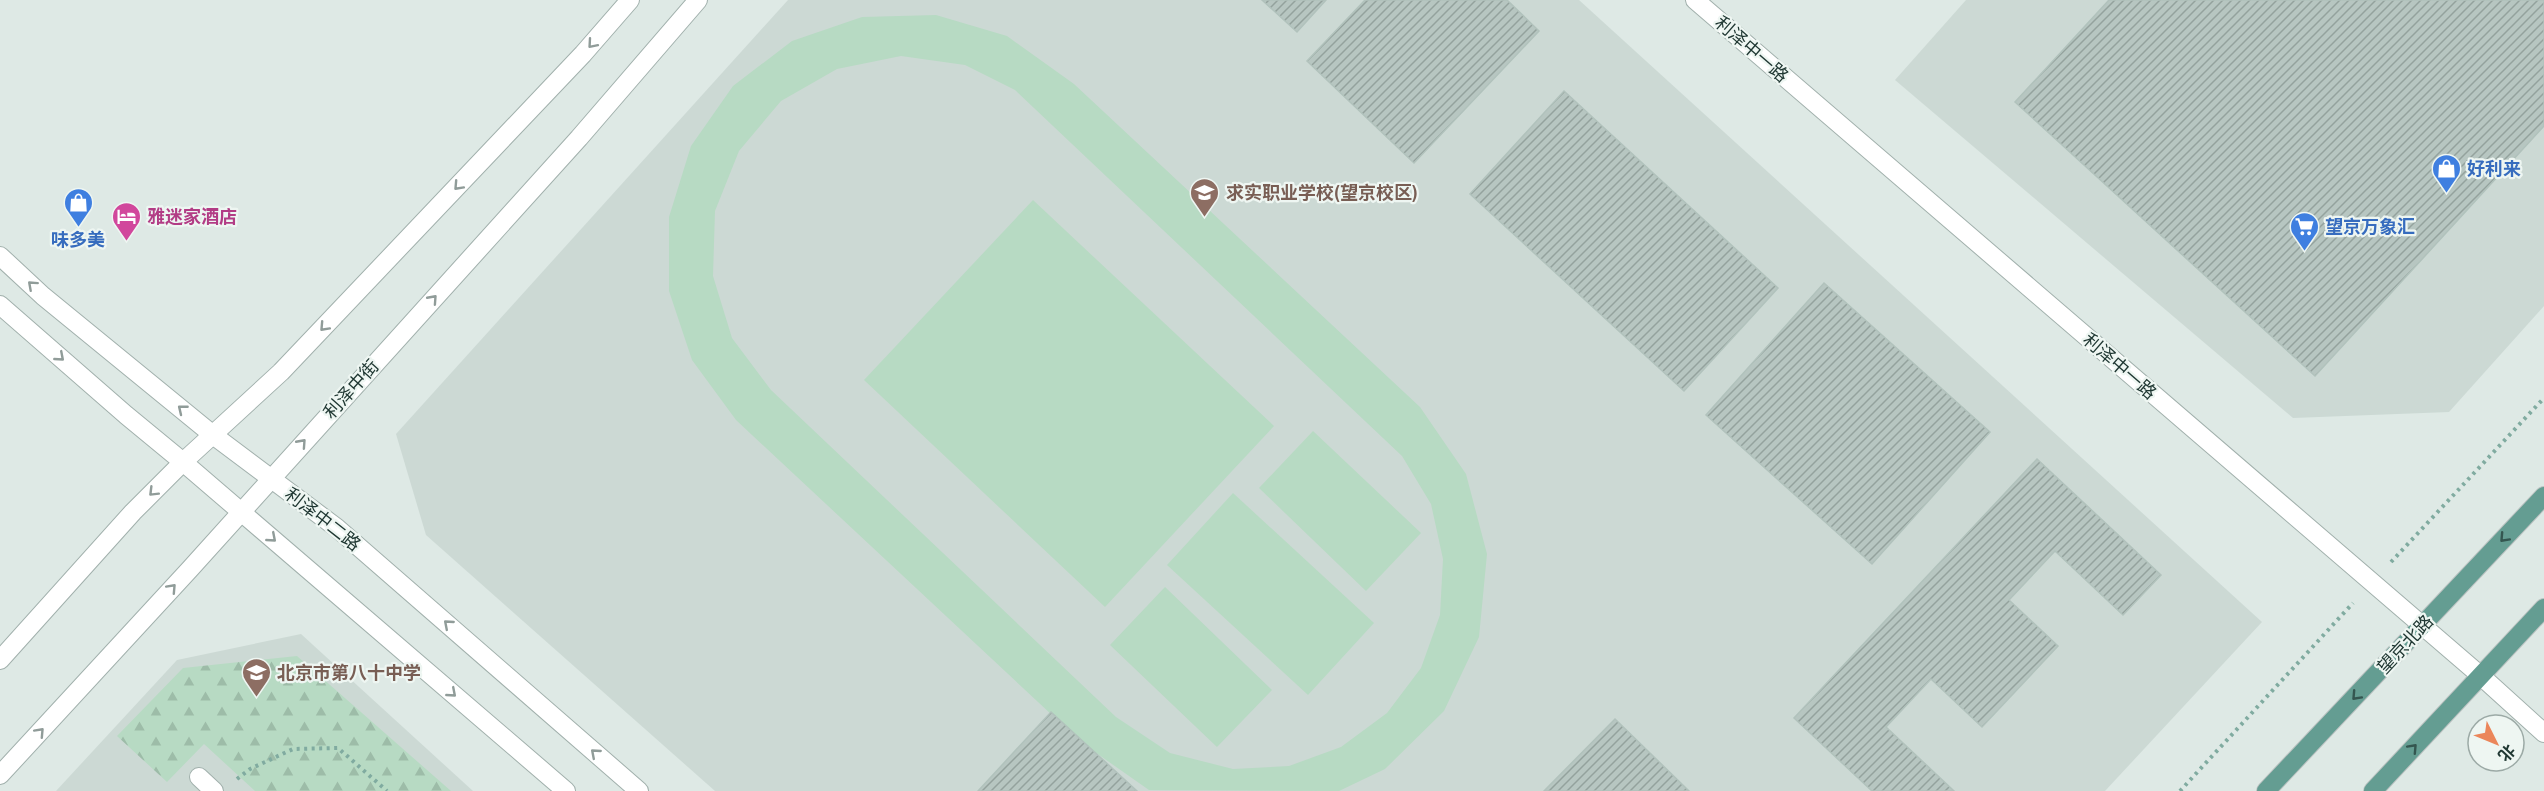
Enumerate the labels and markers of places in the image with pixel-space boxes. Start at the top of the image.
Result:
shop icon: 好利来 [2430,152,2462,194]
place label: 好利来 [2467,158,2521,179]
school or university icon: 求实职业学校(望京校区) [1189,176,1221,218]
place label: 求实职业学校(望京校区) [1226,182,1418,203]
shop icon: 味多美 [62,186,94,228]
hotel icon: 雅迷家酒店 [110,200,142,242]
place label: 雅迷家酒店 [147,206,237,227]
supermarket icon: 望京万象汇 [2288,210,2320,252]
place label: 望京万象汇 [2325,216,2415,237]
place label: 味多美 [51,229,105,250]
school or university icon: 北京市第八十中学 [240,656,272,698]
place label: 北京市第八十中学 [277,662,421,683]

